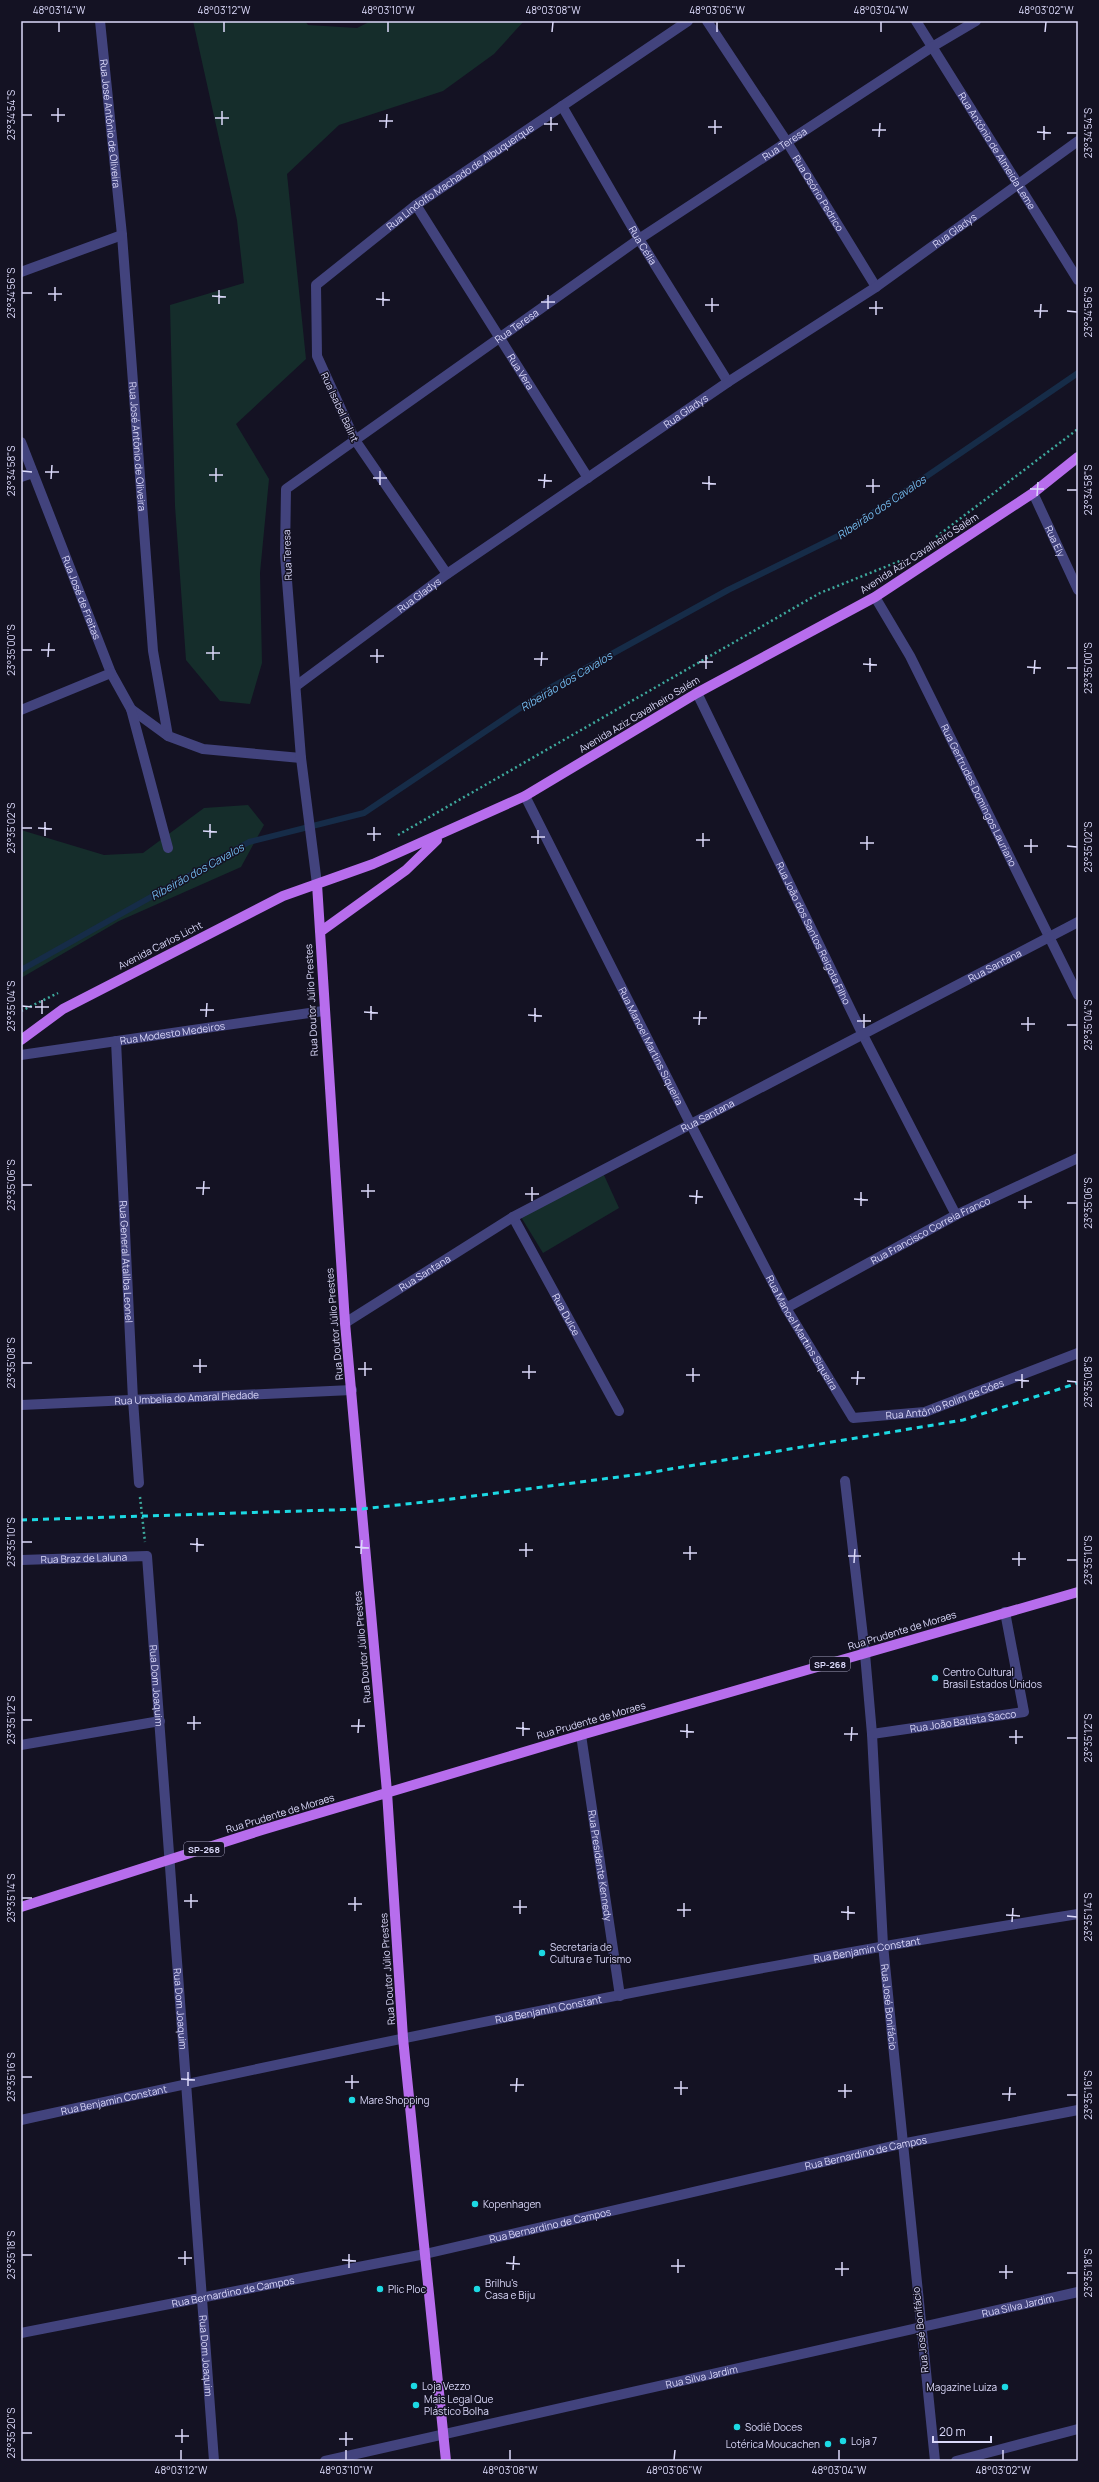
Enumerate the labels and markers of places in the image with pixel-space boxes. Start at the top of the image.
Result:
place label: Centro Cultural Brasil Estados Unidos [943,1665,1042,1691]
marker: Centro Cultural Brasil Estados Unidos [930,1673,940,1683]
place label: Secretaria de Cultura e Turismo [550,1940,631,1966]
marker: Secretaria de Cultura e Turismo [537,1948,547,1958]
place label: Mare Shopping [360,2093,429,2107]
marker: Mare Shopping [347,2095,357,2105]
place label: Kopenhagen [483,2197,541,2211]
marker: Kopenhagen [470,2199,480,2209]
place label: Brilhu's Casa e Biju [485,2276,535,2302]
place label: Plic Ploc [388,2282,427,2296]
marker: Plic Ploc [375,2284,385,2294]
marker: Brilhu's Casa e Biju [472,2284,482,2294]
place label: Loja Vezzo [422,2379,471,2393]
place label: Magazine Luiza [926,2380,997,2394]
marker: Loja Vezzo [409,2381,419,2391]
marker: Magazine Luiza [1000,2382,1010,2392]
place label: Mais Legal Que Plástico Bolha [424,2392,493,2418]
marker: Mais Legal Que Plástico Bolha [411,2400,421,2410]
place label: Sodiê Doces [745,2420,802,2434]
marker: Sodiê Doces [732,2422,742,2432]
place label: Loja 7 [851,2434,877,2448]
marker: Loja 7 [838,2436,848,2446]
place label: Lotérica Moucachen [726,2437,820,2451]
marker: Lotérica Moucachen [823,2439,833,2449]

